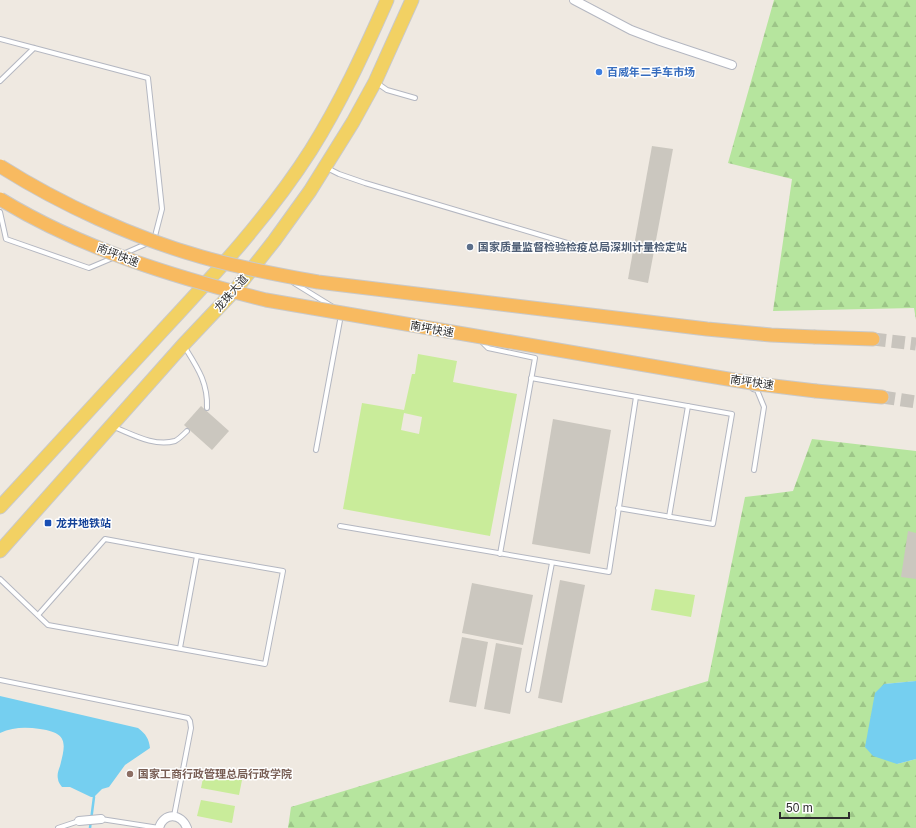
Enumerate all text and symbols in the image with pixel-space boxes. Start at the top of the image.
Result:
place label: 百威年二手车市场 [607,66,695,78]
marker: 百威年二手车市场 [594,67,604,77]
place label: 国家质量监督检验检疫总局深圳计量检定站 [478,241,687,253]
street label: 南坪快速 [95,242,141,268]
marker: 国家质量监督检验检疫总局深圳计量检定站 [465,242,475,252]
street label: 龙珠大道 [212,272,250,314]
street label: 南坪快速 [409,319,455,339]
street label: 南坪快速 [729,373,775,391]
place label: 龙井地铁站 [56,517,111,529]
marker: 龙井地铁站 [43,518,53,528]
place label: 国家工商行政管理总局行政学院 [138,768,292,780]
marker: 国家工商行政管理总局行政学院 [125,769,135,779]
scale bar [780,794,849,820]
text: 50 m [786,801,813,815]

